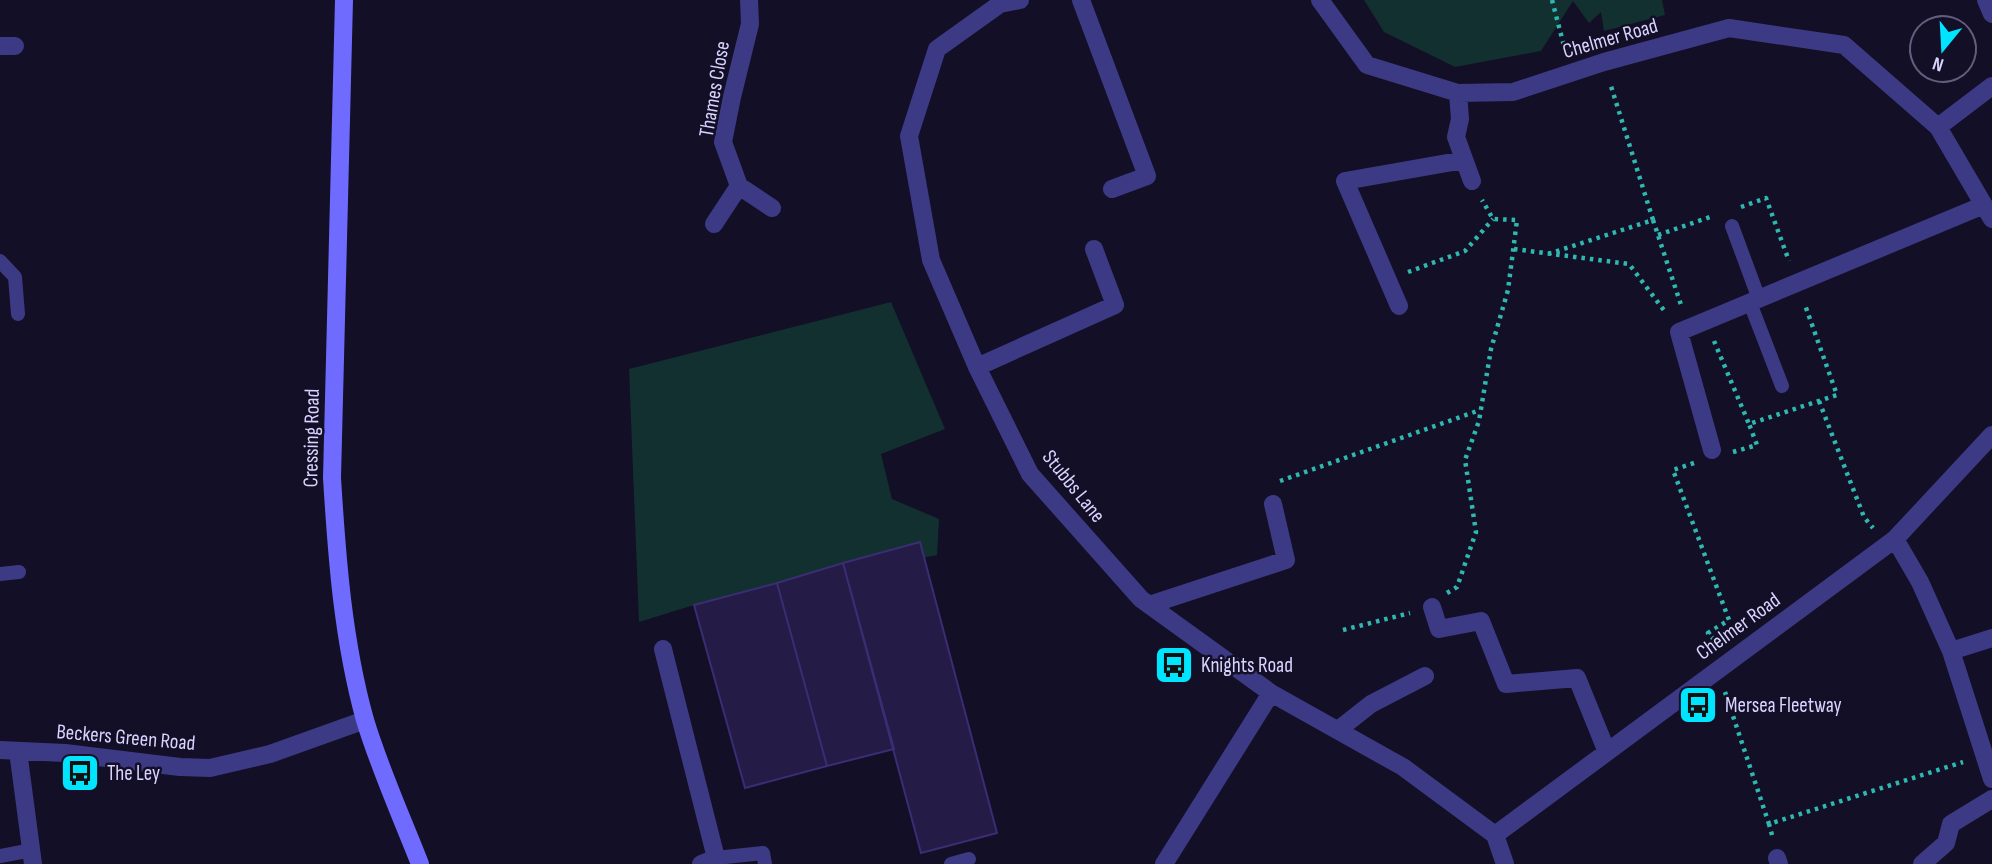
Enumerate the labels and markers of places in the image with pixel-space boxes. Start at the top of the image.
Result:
bus stop icon: Knights Road [1153,644,1195,686]
place label: Knights Road [1201,653,1293,678]
bus stop icon: Mersea Fleetway [1677,684,1719,726]
place label: Mersea Fleetway [1725,693,1842,718]
bus stop icon: The Ley [59,752,101,794]
place label: The Ley [107,761,160,786]

